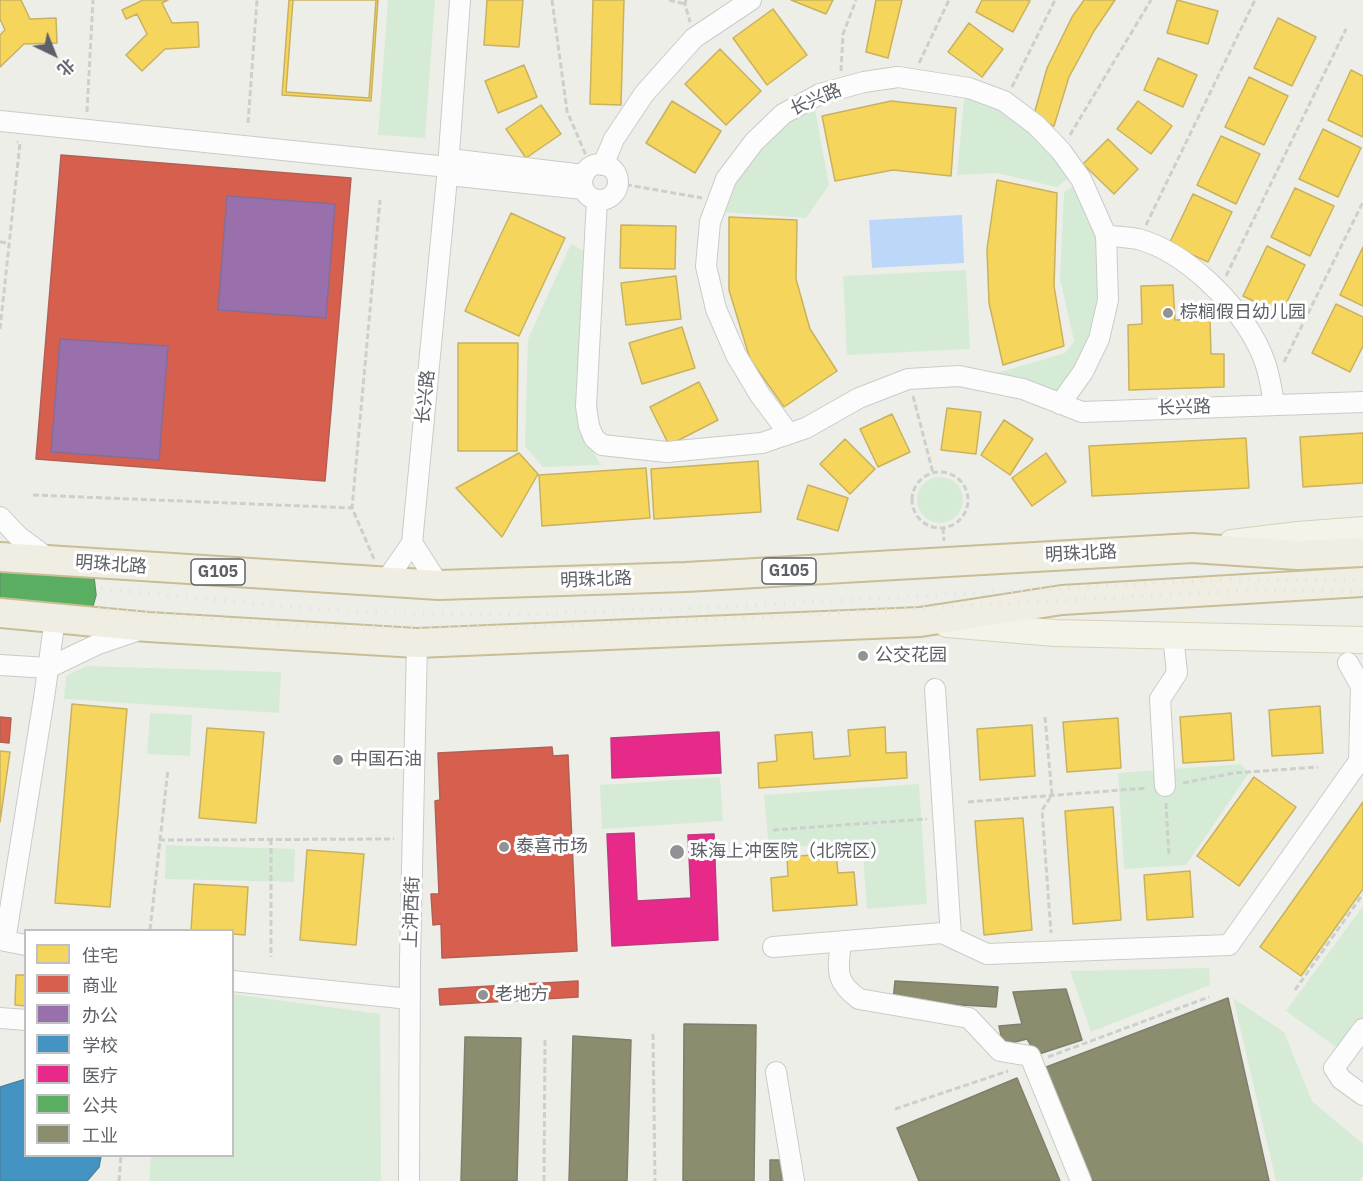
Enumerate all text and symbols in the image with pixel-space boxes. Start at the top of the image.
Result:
north arrow [24,24,84,84]
text: 北 [54,54,79,80]
street label: 长兴路 [787,80,845,120]
place label: 棕榈假日幼儿园 [1180,302,1306,324]
marker: 棕榈假日幼儿园 [1161,306,1175,320]
street label: 长兴路 [412,369,440,425]
street label: 长兴路 [1157,396,1211,420]
street label: 明珠北路 [1044,541,1118,567]
street label: 明珠北路 [74,552,148,578]
road number: G105 [762,558,816,584]
road number: G105 [191,559,245,585]
street label: 明珠北路 [560,568,632,592]
place label: 公交花园 [875,645,947,667]
marker: 公交花园 [856,649,870,663]
place label: 中国石油 [350,749,422,771]
marker: 中国石油 [331,753,345,767]
place label: 泰喜市场 [516,836,588,858]
marker: 泰喜市场 [497,840,511,854]
place label: 珠海上冲医院（北院区） [690,841,888,863]
marker: 珠海上冲医院（北院区） [668,843,686,861]
street label: 上沖西街 [400,876,424,948]
legend [24,929,234,1157]
text: 住宅 [82,944,118,967]
text: 商业 [82,974,118,997]
place label: 老地方 [495,984,549,1006]
marker: 老地方 [476,988,490,1002]
text: 办公 [82,1004,118,1027]
text: 学校 [82,1034,118,1057]
text: 医疗 [82,1064,118,1087]
text: 公共 [82,1094,118,1117]
text: 工业 [82,1124,118,1147]

